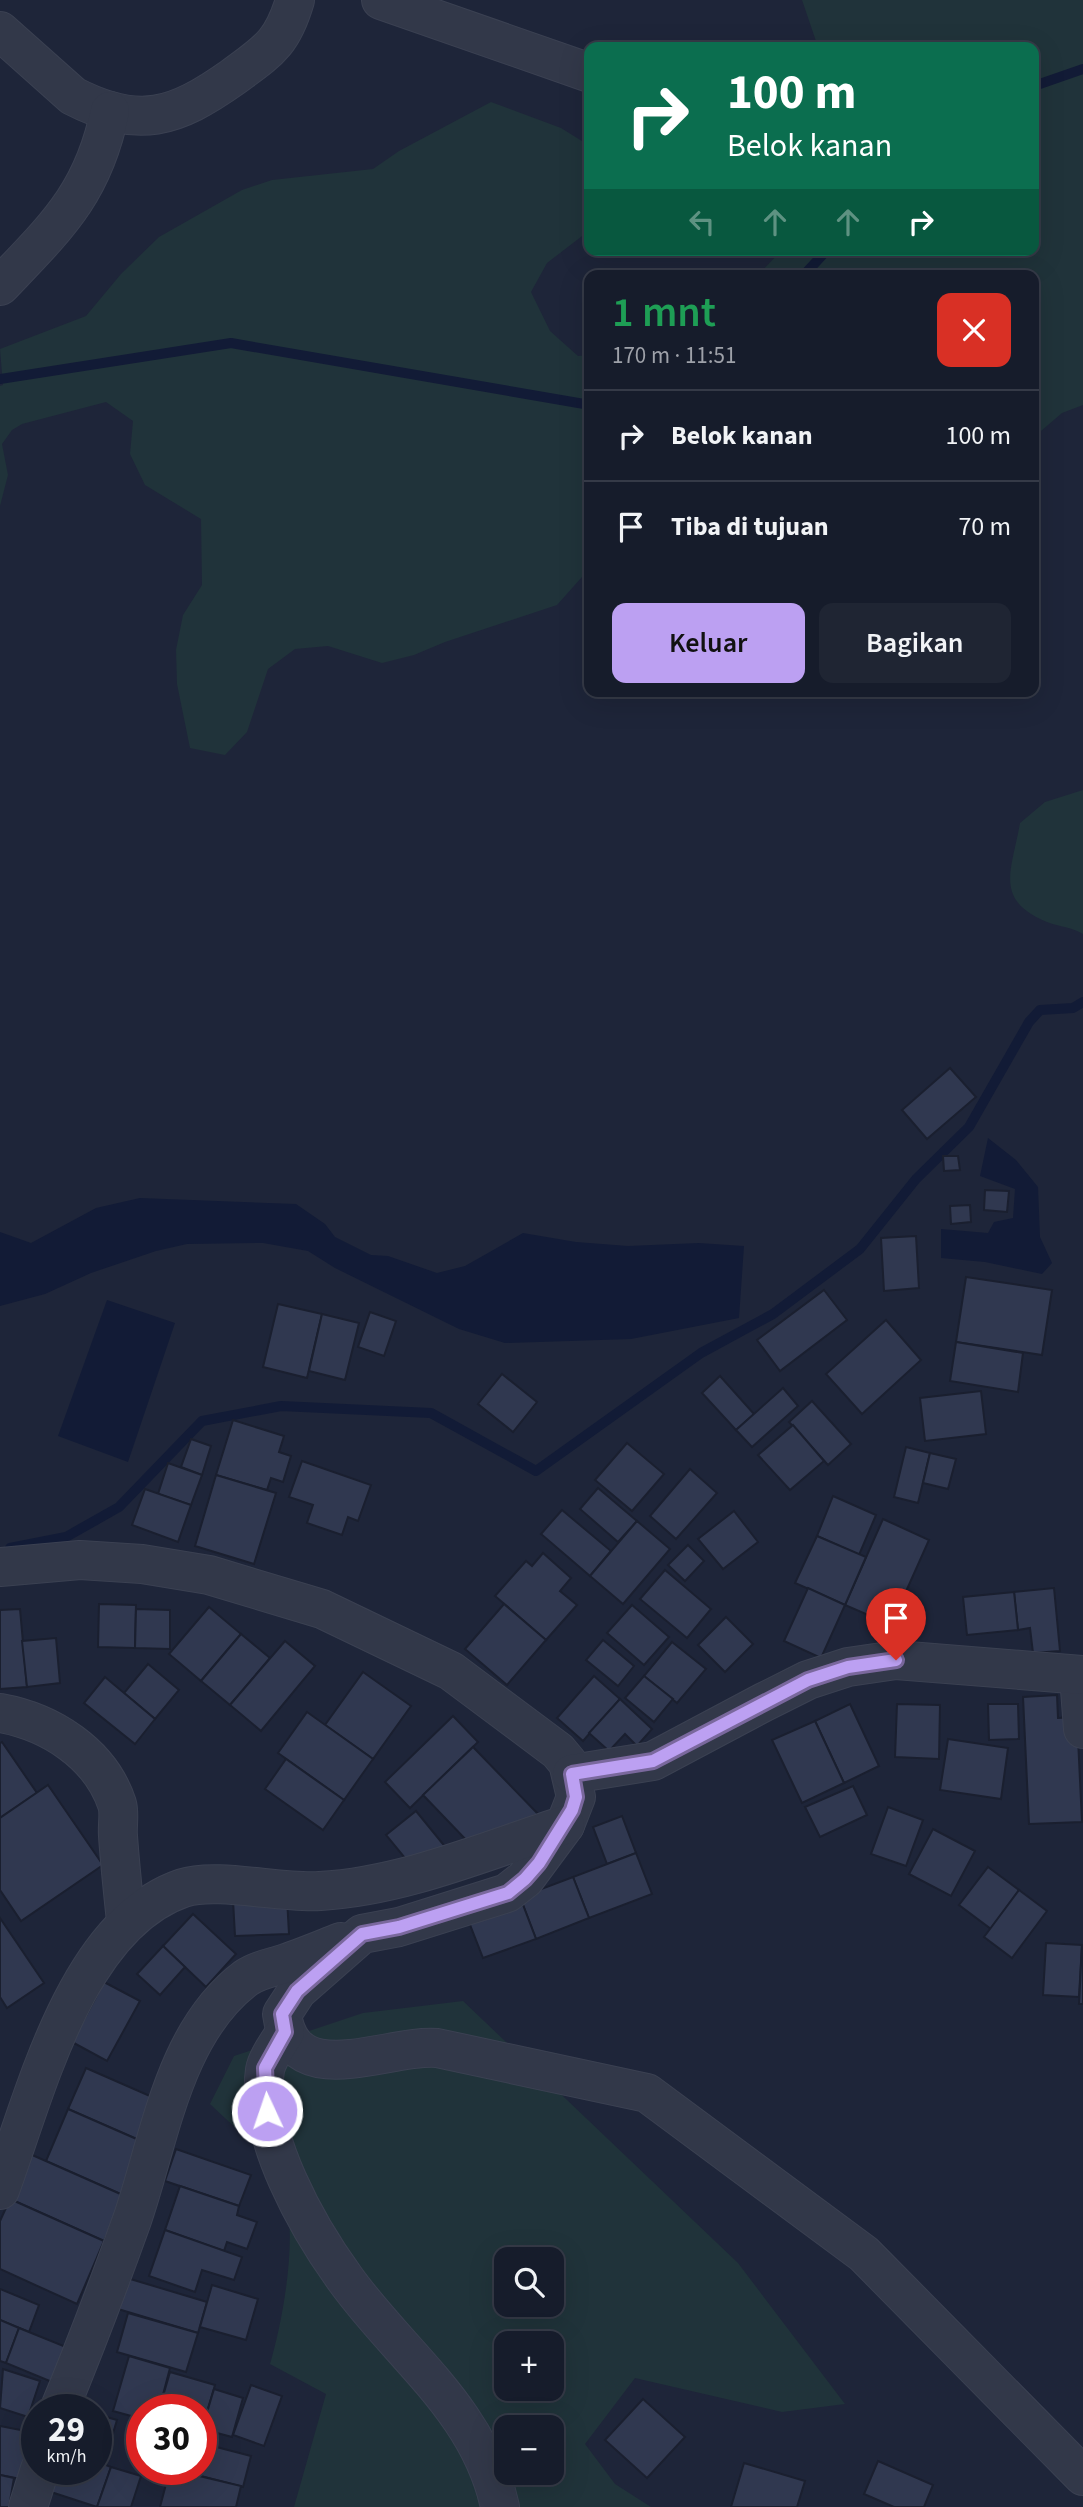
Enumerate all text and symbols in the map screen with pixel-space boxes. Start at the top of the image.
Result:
text: 100 m [727,58,856,128]
icon: right [612,70,703,161]
text: Belok kanan [727,123,892,169]
icon: left [683,203,721,241]
icon: ahead [756,203,794,241]
icon: ahead [829,203,867,241]
icon: right [902,203,940,241]
text: 1 mnt [612,283,716,343]
button: close [937,293,1011,367]
text: 170 m · 11:51 [612,339,736,372]
icon: right [612,417,650,455]
text: Belok kanan [671,417,813,454]
text: 100 m [945,417,1011,454]
icon: arrive [612,508,650,546]
text: Tiba di tujuan [671,508,829,545]
text: 70 m [958,508,1011,545]
button: Keluar [612,603,805,683]
button: Bagikan [819,603,1011,683]
pin [866,1588,926,1660]
icon: arrive [877,1599,915,1637]
position arrow [230,2074,304,2148]
map controls [494,2247,564,2485]
button: search [494,2247,564,2317]
button: + [494,2331,564,2401]
speed limit sign: 30 [126,2394,217,2485]
text: 29 [48,2405,85,2455]
button: − [494,2415,564,2485]
text: km/h [47,2444,86,2469]

